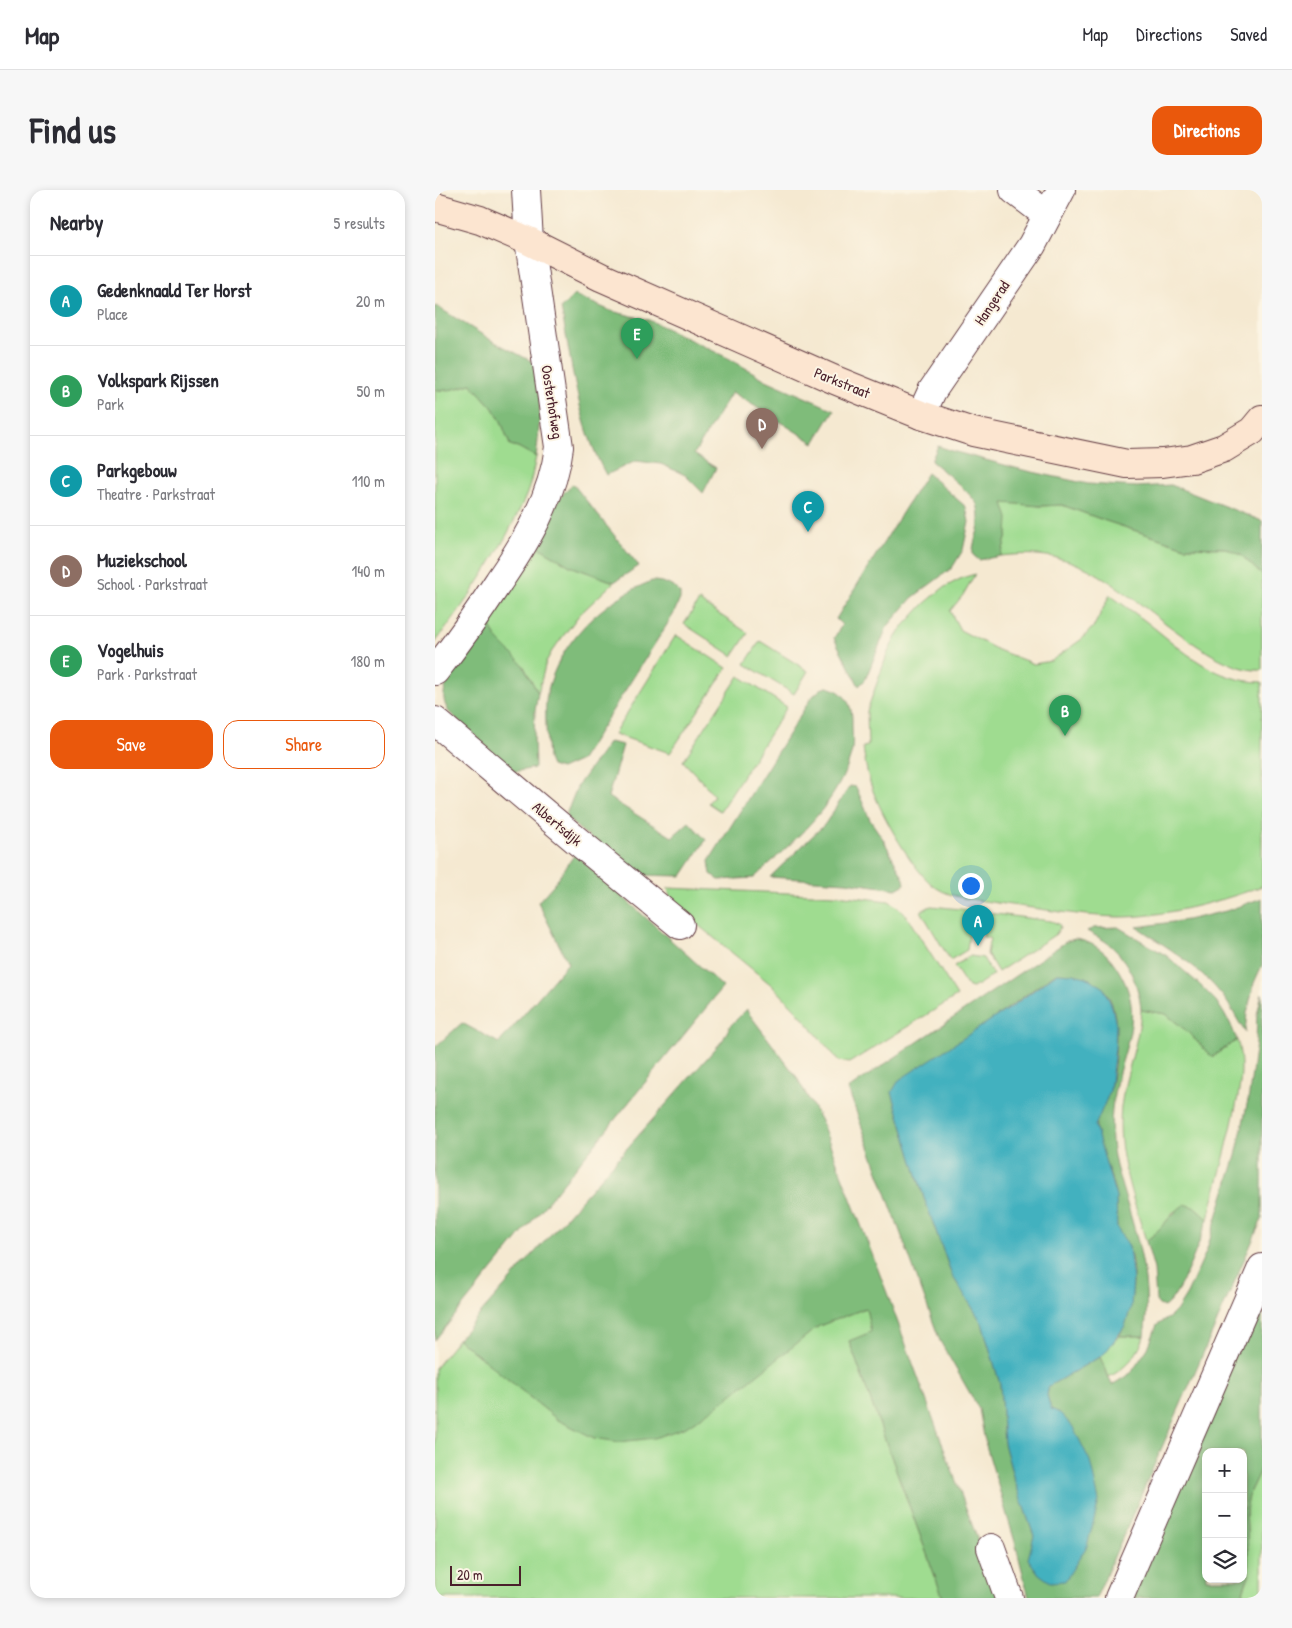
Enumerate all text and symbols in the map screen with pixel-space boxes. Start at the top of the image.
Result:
text: Map [25,19,59,51]
text: Map [1083,22,1108,47]
text: Directions [1136,22,1202,47]
text: Saved [1230,22,1267,47]
button: Directions [1152,106,1262,155]
text: Find us [30,107,116,154]
text: Nearby [50,208,103,237]
text: 5 results [334,212,385,234]
street label: Hangerad [969,276,1014,329]
text: Gedenknaald Ter Horst [97,277,251,303]
text: A [62,290,70,312]
text: 20 m [356,290,385,312]
text: Place [97,303,128,325]
pin: E [621,318,653,359]
street label: Parkstraat [811,362,874,404]
street label: Oosterhofweg [536,364,569,441]
text: Volkspark Rijssen [97,367,219,393]
text: B [62,380,70,402]
text: 50 m [357,380,385,402]
text: Park [97,393,124,415]
pin: D [746,408,778,449]
text: Parkgebouw [97,457,177,483]
text: C [62,470,70,492]
text: 110 m [352,470,385,492]
text: Theatre · Parkstraat [97,483,215,505]
pin: C [792,491,824,532]
text: Muziekschool [97,547,187,573]
text: D [62,560,70,582]
text: 140 m [351,560,385,582]
text: School · Parkstraat [97,573,208,595]
text: Vogelhuis [97,637,164,663]
text: E [62,650,70,672]
text: 180 m [351,650,385,672]
text: Park · Parkstraat [97,663,197,685]
pin: B [1049,695,1081,736]
button: Save [50,720,213,769]
button: Share [223,720,385,769]
street label: Albertsdijk [528,797,587,851]
your location [958,873,984,899]
pin: A [962,905,994,946]
map controls [1202,1448,1247,1583]
button: + [1202,1448,1247,1493]
button: − [1202,1493,1247,1538]
button: layers [1202,1538,1247,1583]
scale bar [450,1563,521,1586]
text: 20 m [457,1565,483,1584]

